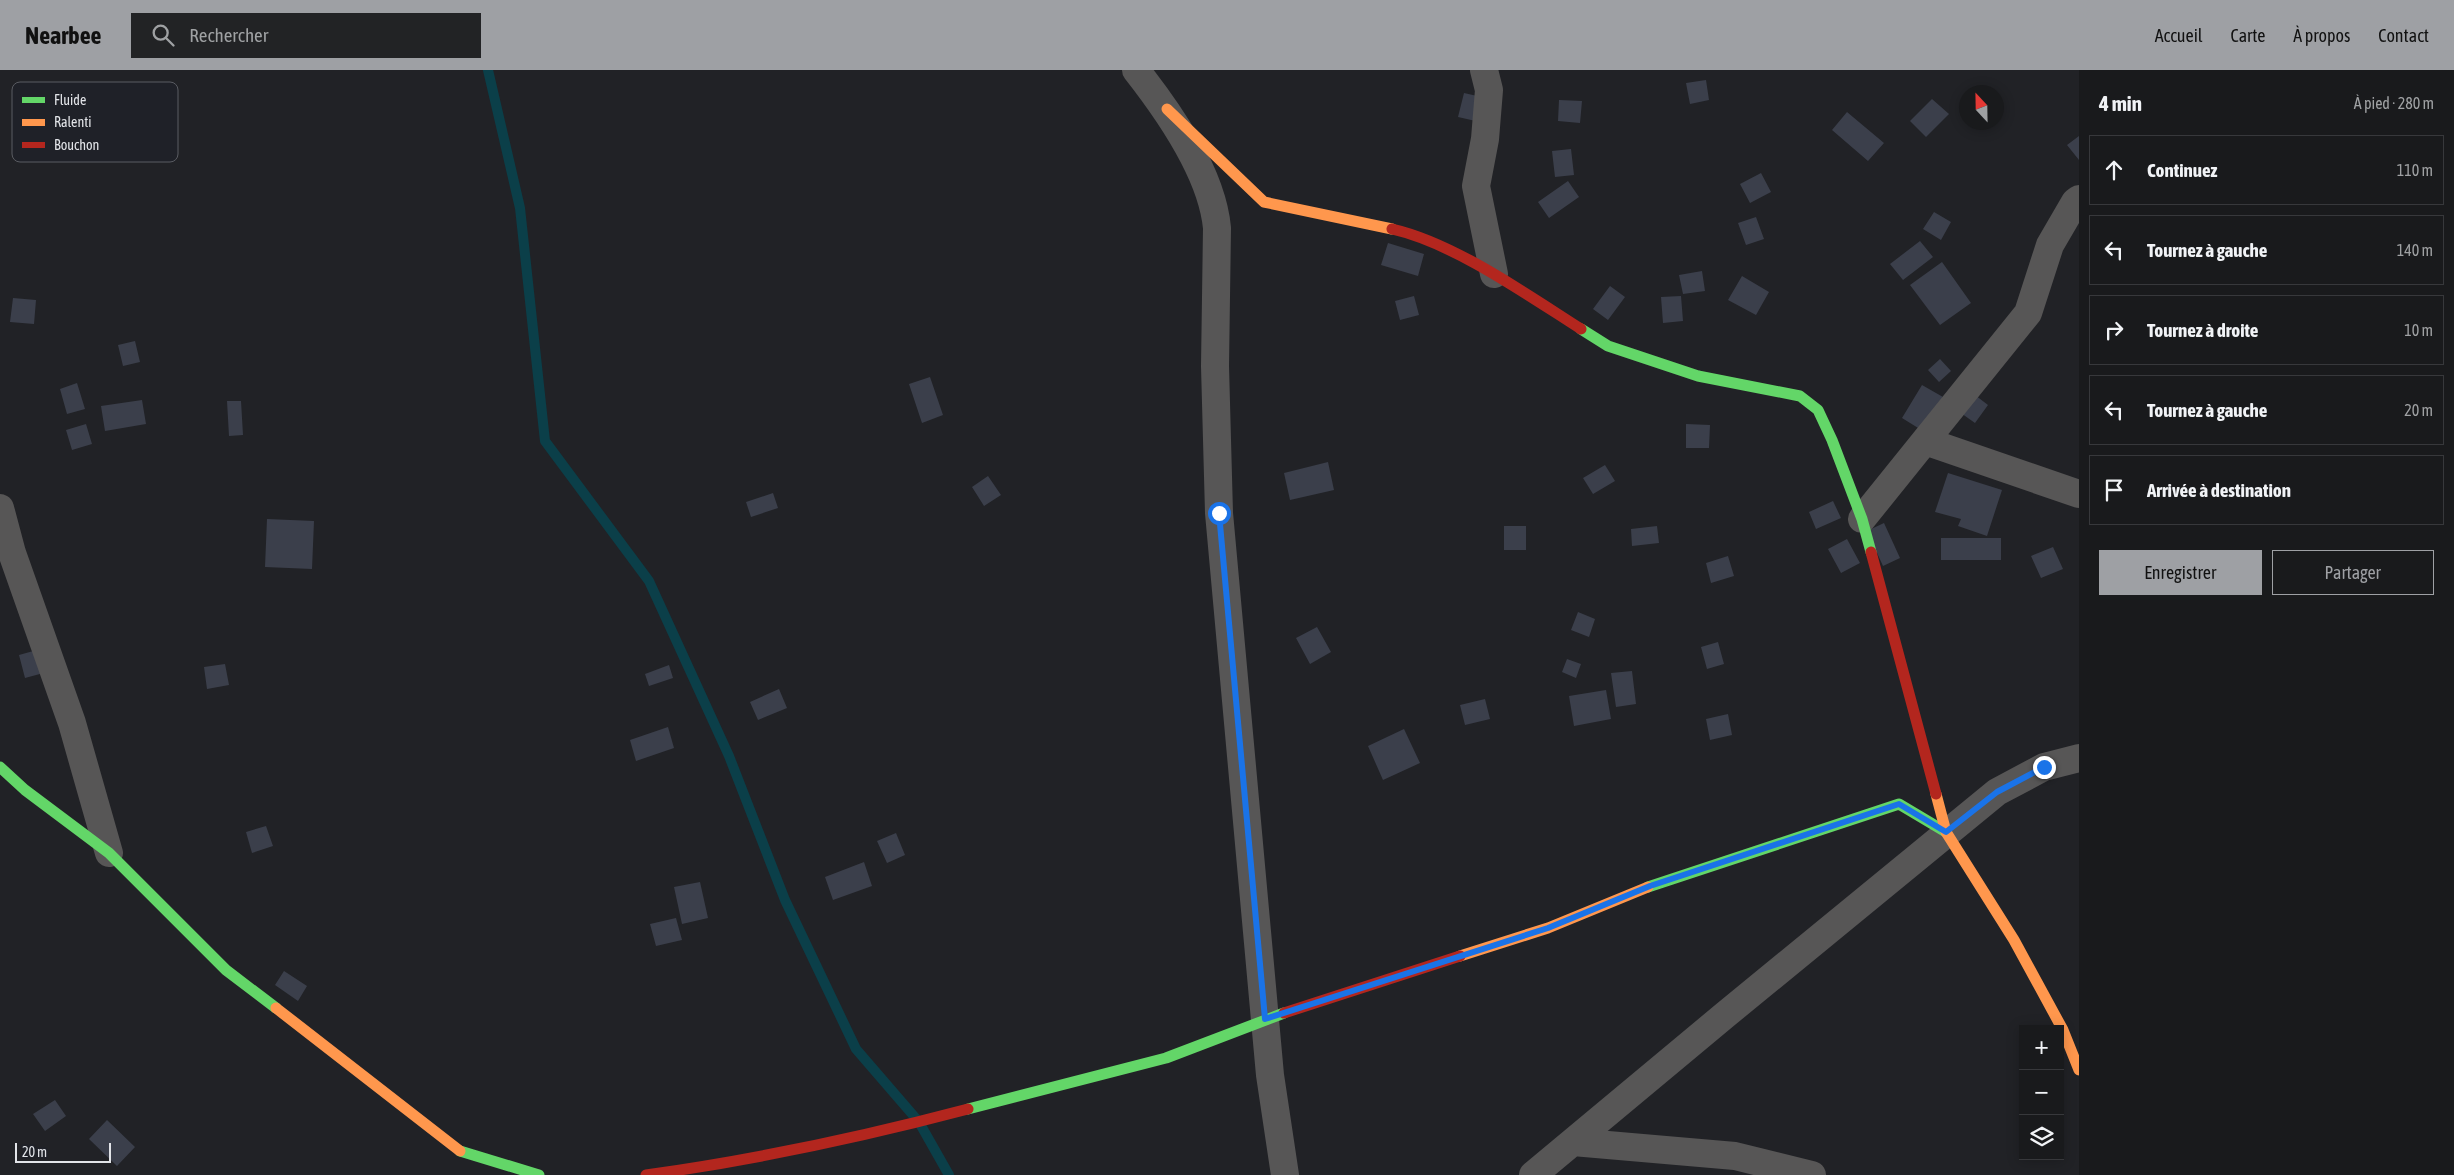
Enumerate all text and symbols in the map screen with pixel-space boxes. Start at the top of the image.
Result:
search box [131,13,481,58]
icon: search [149,21,177,49]
text: Nearbee [25,22,101,49]
text: Rechercher [189,24,268,46]
text: Accueil [2155,25,2203,46]
text: Carte [2231,25,2265,46]
text: À propos [2293,25,2350,46]
text: Contact [2378,25,2429,46]
legend [12,82,178,162]
north arrow [1959,85,2004,130]
text: 4 min [2099,91,2142,115]
text: Fluide [54,92,86,108]
text: À pied · 280 m [2354,94,2434,112]
text: Ralenti [54,114,91,130]
text: Bouchon [54,137,99,153]
icon: ahead [2100,156,2128,184]
text: Continuez [2147,159,2217,181]
text: 110 m [2397,161,2433,179]
icon: left [2100,236,2128,264]
text: Tournez à gauche [2147,239,2267,261]
text: 140 m [2397,241,2433,259]
icon: right [2100,316,2128,344]
text: Tournez à droite [2147,319,2258,341]
text: 10 m [2404,321,2433,339]
icon: left [2100,396,2128,424]
text: Tournez à gauche [2147,399,2267,421]
text: 20 m [2404,401,2433,419]
icon: arrive [2100,476,2128,504]
text: Arrivée à destination [2147,479,2291,501]
route start [1208,502,1231,525]
button: Enregistrer [2099,550,2262,595]
button: Partager [2272,550,2434,595]
route end [2033,756,2056,779]
map controls [2019,1025,2064,1160]
button: + [2019,1025,2064,1070]
button: − [2019,1070,2064,1115]
button: layers [2019,1115,2064,1160]
scale bar [15,1140,111,1163]
text: 20 m [22,1144,47,1160]

